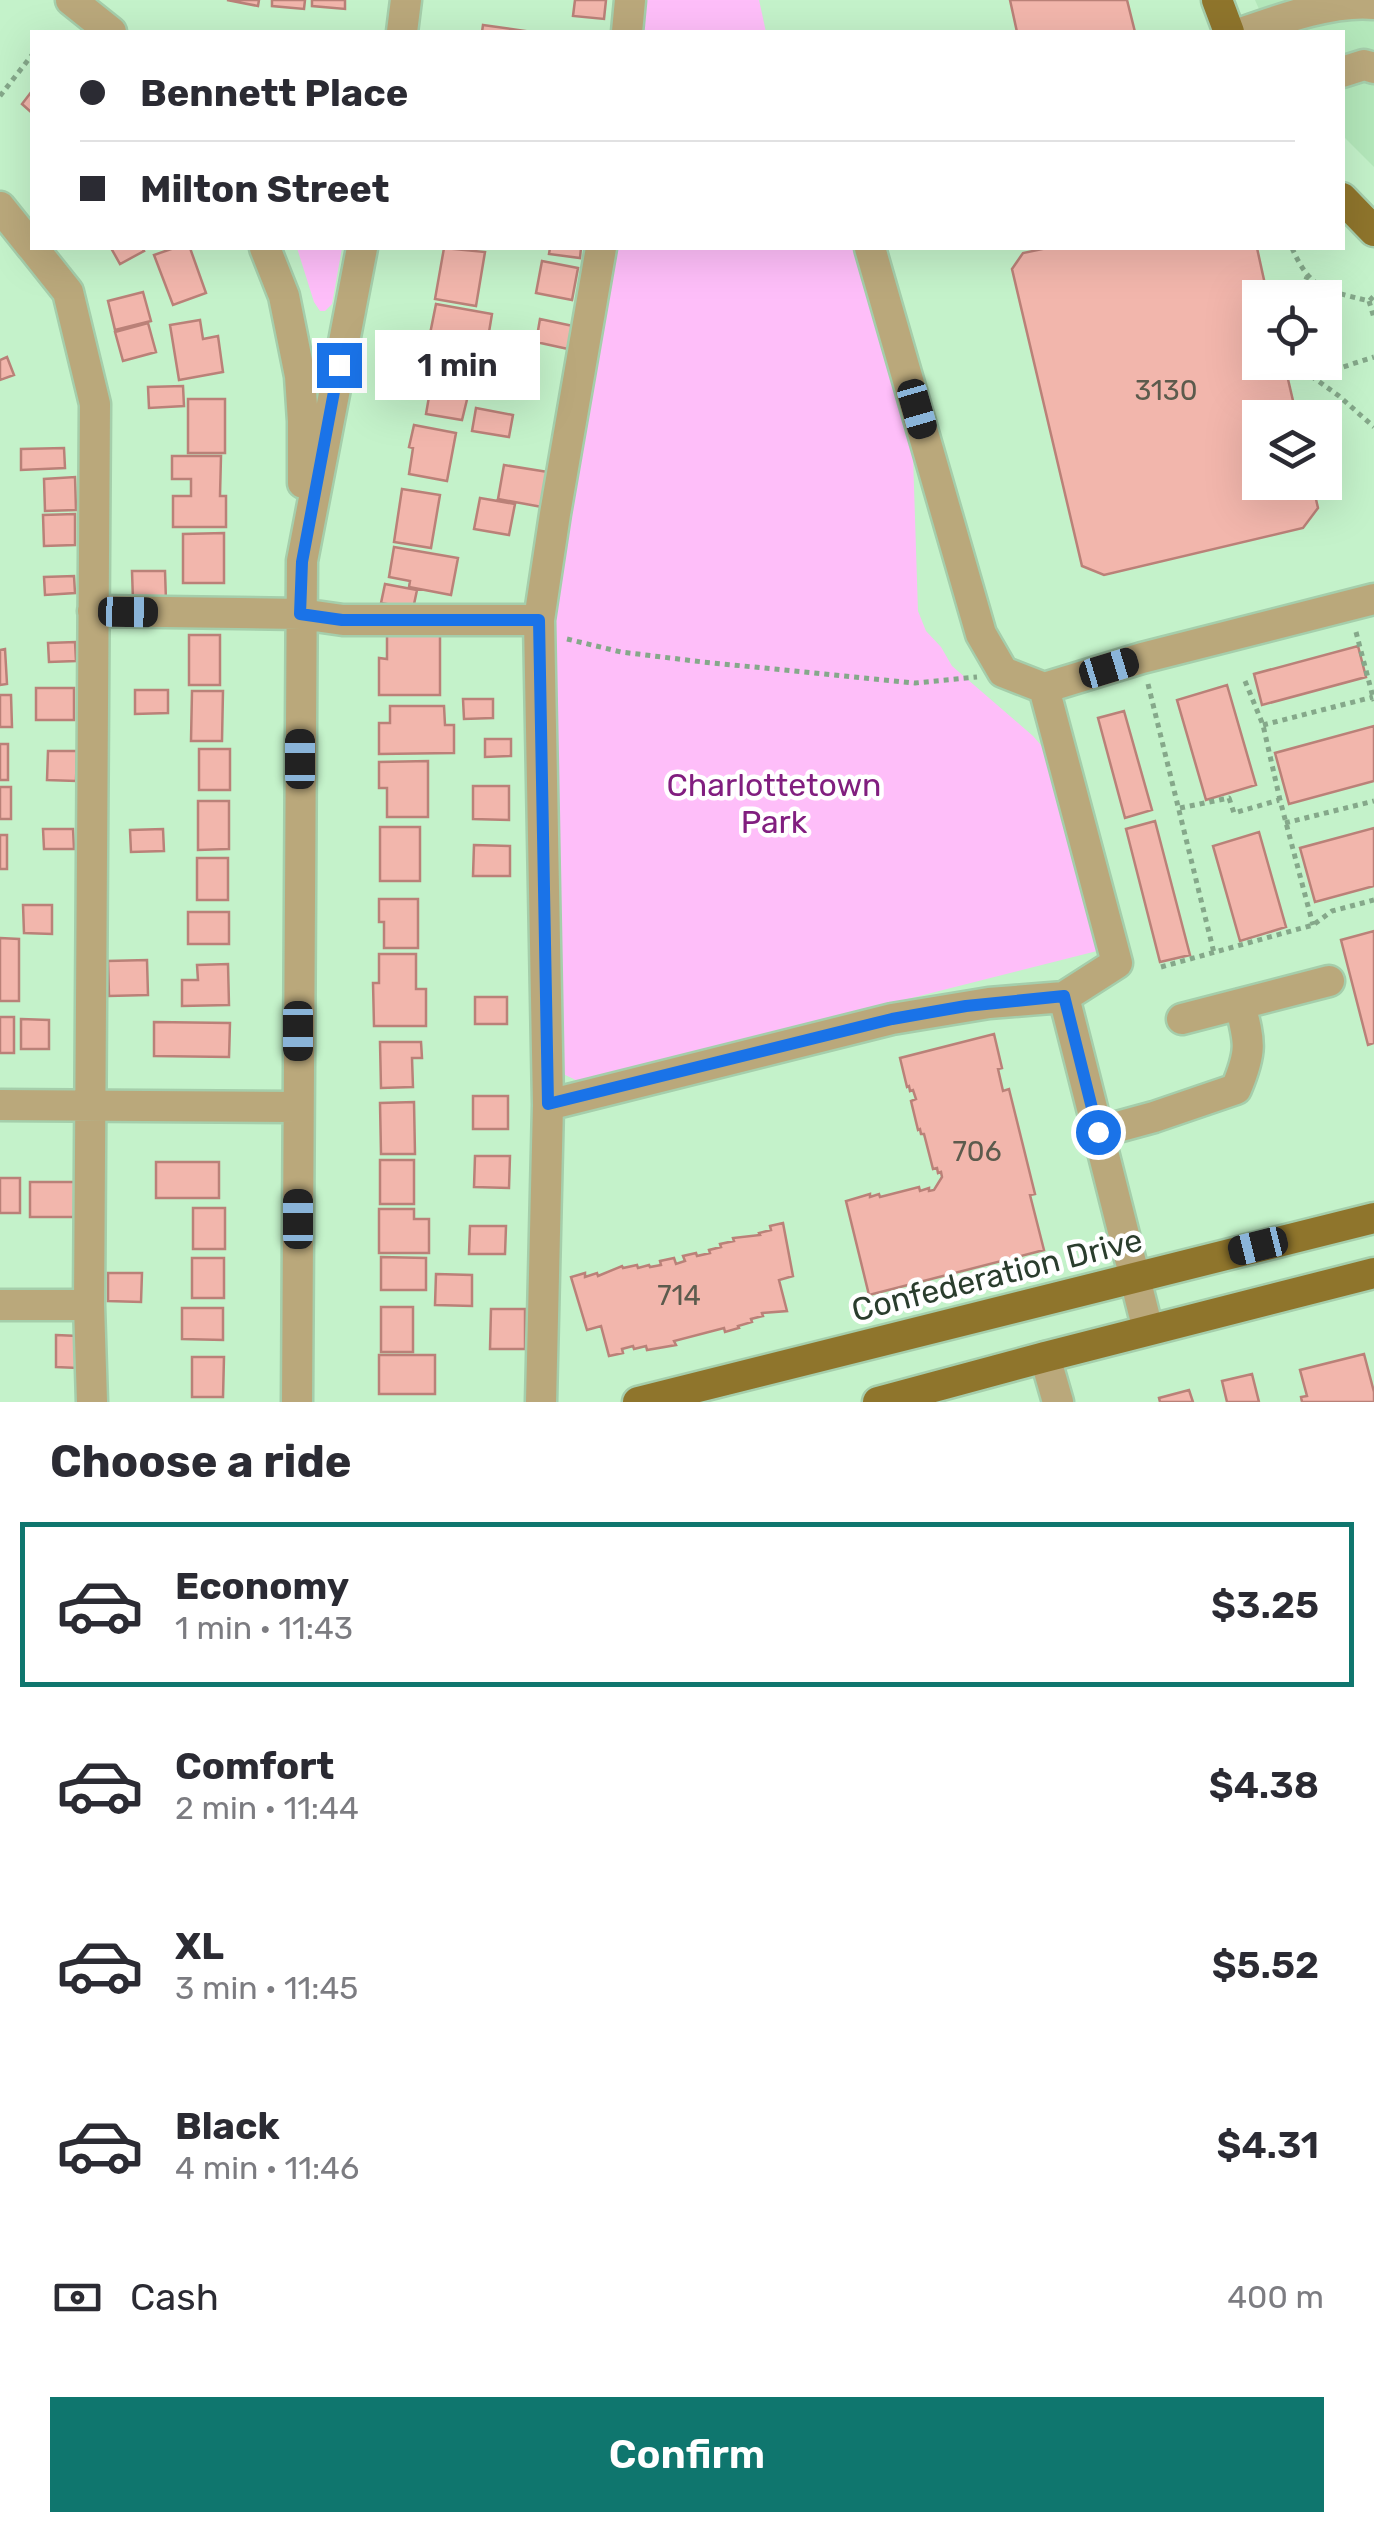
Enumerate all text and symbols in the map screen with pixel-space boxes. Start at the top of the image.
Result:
text: Bennett Place [140,70,408,116]
text: Milton Street [140,166,390,212]
map controls [1242,280,1342,500]
button: locate [1242,280,1342,380]
callout: 1 min [374,330,539,400]
route end [317,343,362,388]
text: 1 min [417,346,498,384]
house number: 3130 [1135,374,1197,407]
car [894,376,940,442]
button: layers [1242,400,1342,500]
car [98,596,158,628]
car [1076,645,1142,691]
car [285,729,315,789]
park label: Charlottetown Park [667,766,881,841]
car [283,1001,313,1061]
route start [1076,1110,1121,1155]
house number: 706 [952,1135,1002,1168]
car [283,1189,313,1249]
street label: Confederation Drive [848,1221,1146,1329]
car [1225,1224,1291,1268]
house number: 714 [657,1279,701,1312]
text: Choose a ride [50,1435,352,1488]
icon: car [55,1560,145,1650]
text: Economy [175,1563,349,1609]
text: $3.25 [1211,1582,1319,1628]
text: 1 min · 11:43 [175,1609,353,1647]
icon: car [55,1740,145,1830]
text: Comfort [175,1743,334,1789]
text: $4.38 [1209,1762,1319,1808]
text: 2 min · 11:44 [175,1789,359,1827]
icon: car [55,1920,145,2010]
text: XL [175,1923,224,1969]
text: $5.52 [1212,1942,1319,1988]
text: 3 min · 11:45 [175,1969,358,2007]
icon: car [55,2100,145,2190]
text: Black [175,2103,280,2149]
text: $4.31 [1217,2122,1319,2168]
text: 4 min · 11:46 [175,2149,359,2187]
icon: cash [50,2270,105,2325]
text: Cash [130,2274,219,2320]
text: 400 m [1227,2278,1324,2316]
button: Confirm [50,2397,1324,2512]

